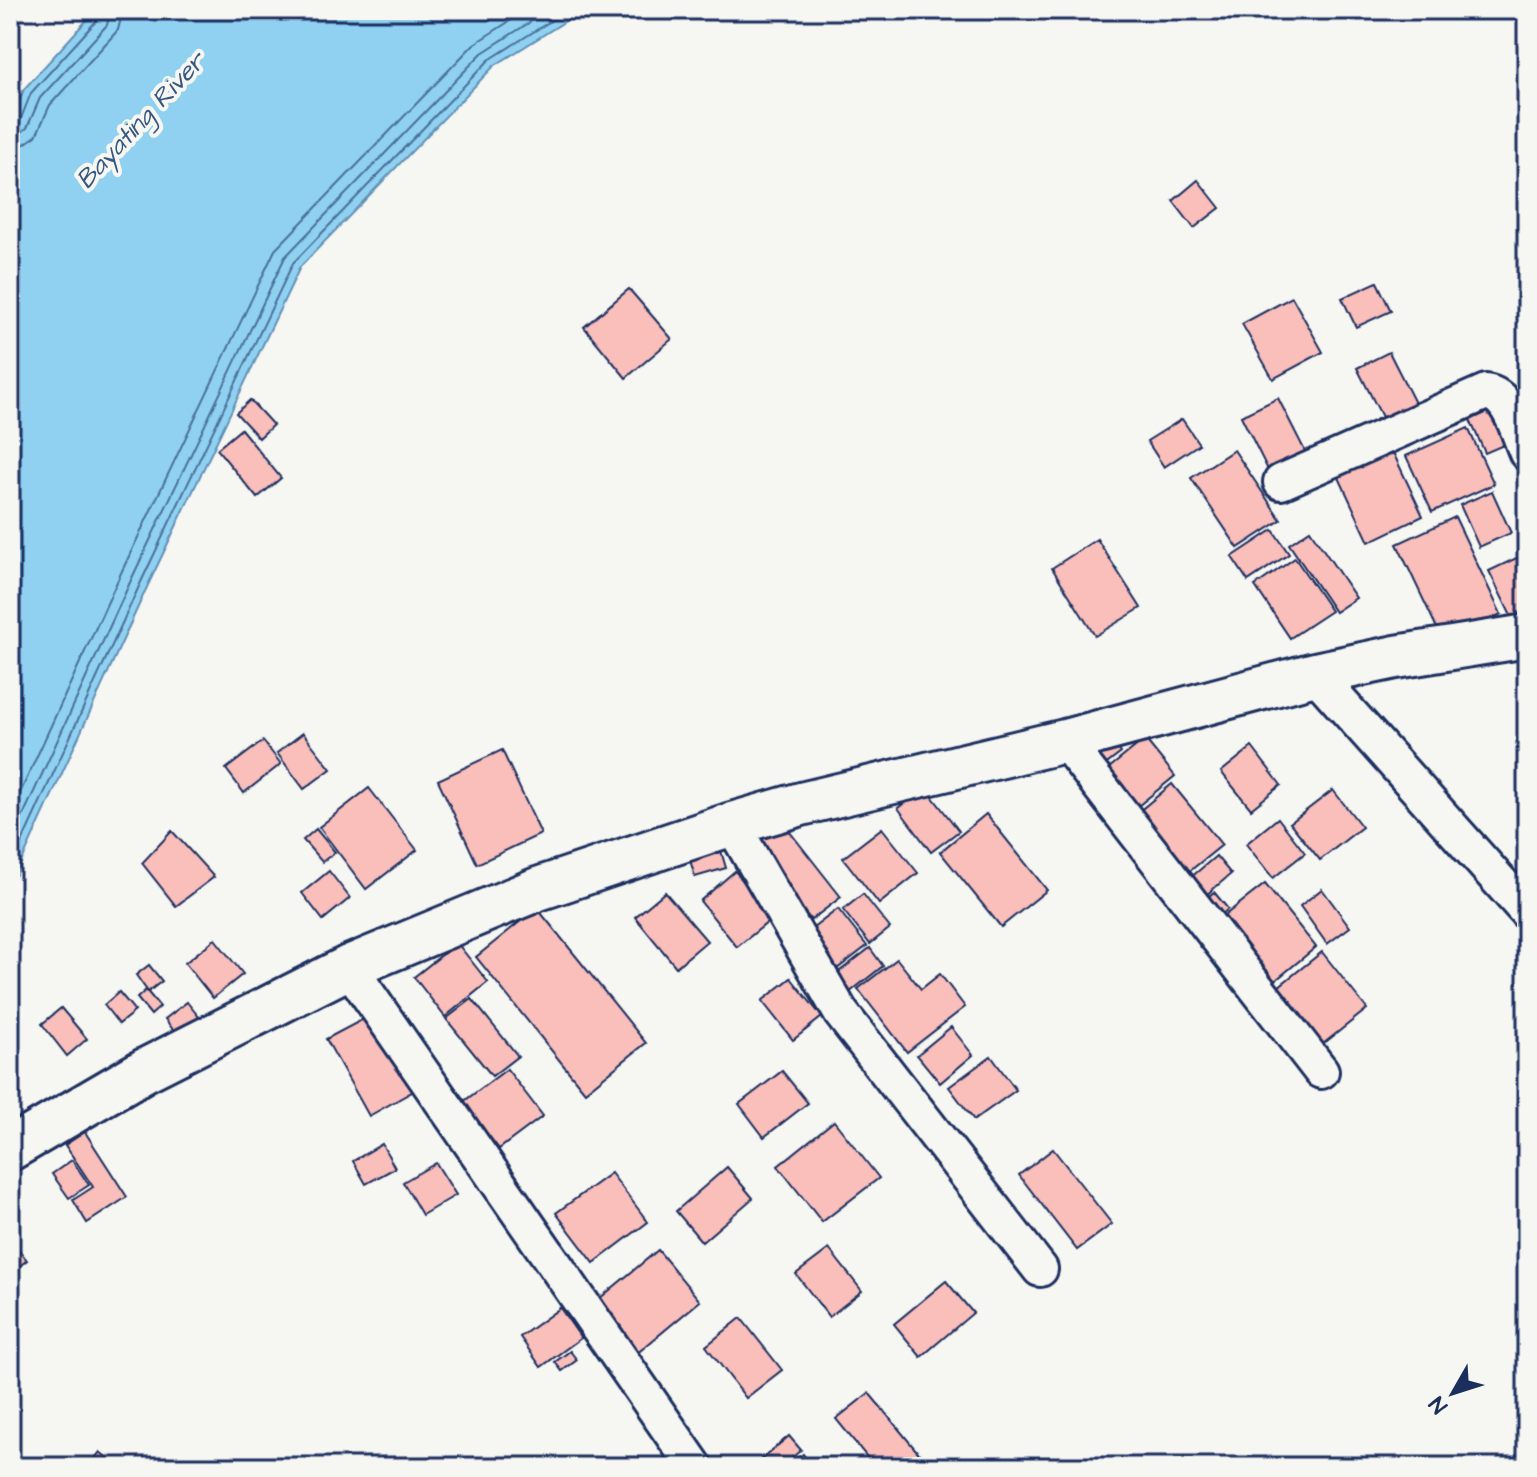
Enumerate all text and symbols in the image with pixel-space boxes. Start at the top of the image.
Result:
water label: Bayating River [68,43,216,198]
north arrow [1413,1353,1493,1433]
text: N [1422,1389,1455,1420]

